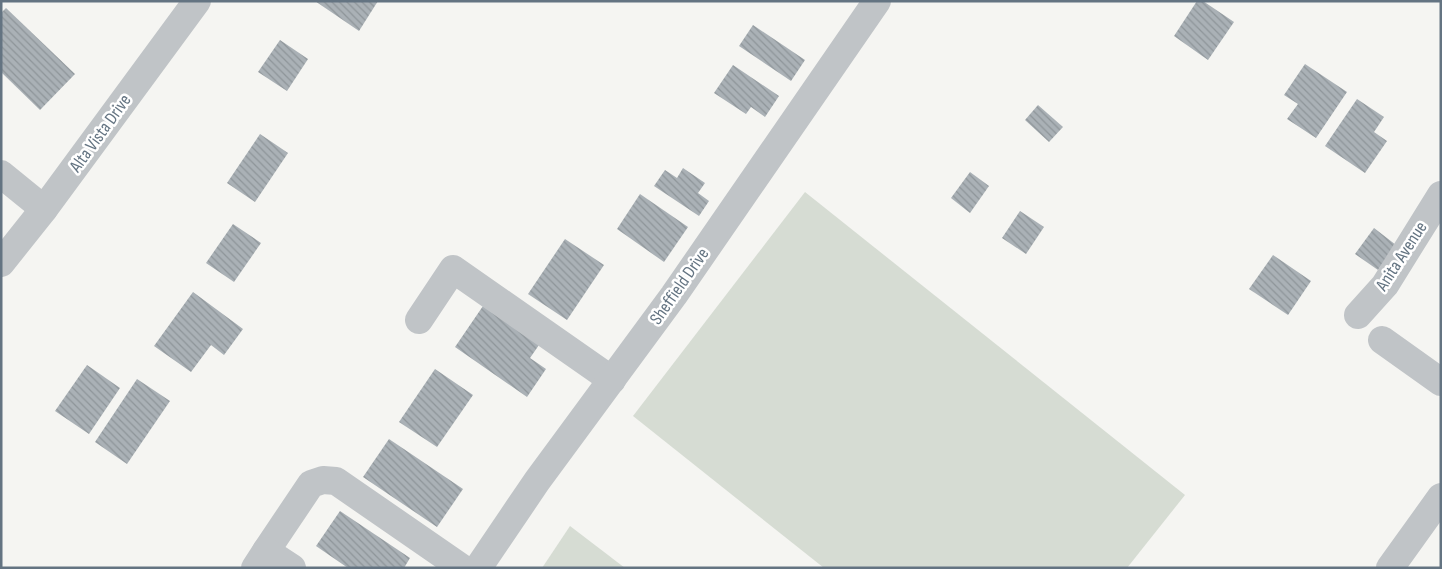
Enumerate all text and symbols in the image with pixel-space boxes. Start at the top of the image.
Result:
street label: Alta Vista Drive [65,90,136,177]
street label: Anita Avenue [1371,218,1432,296]
street label: Sheffield Drive [645,244,713,329]

